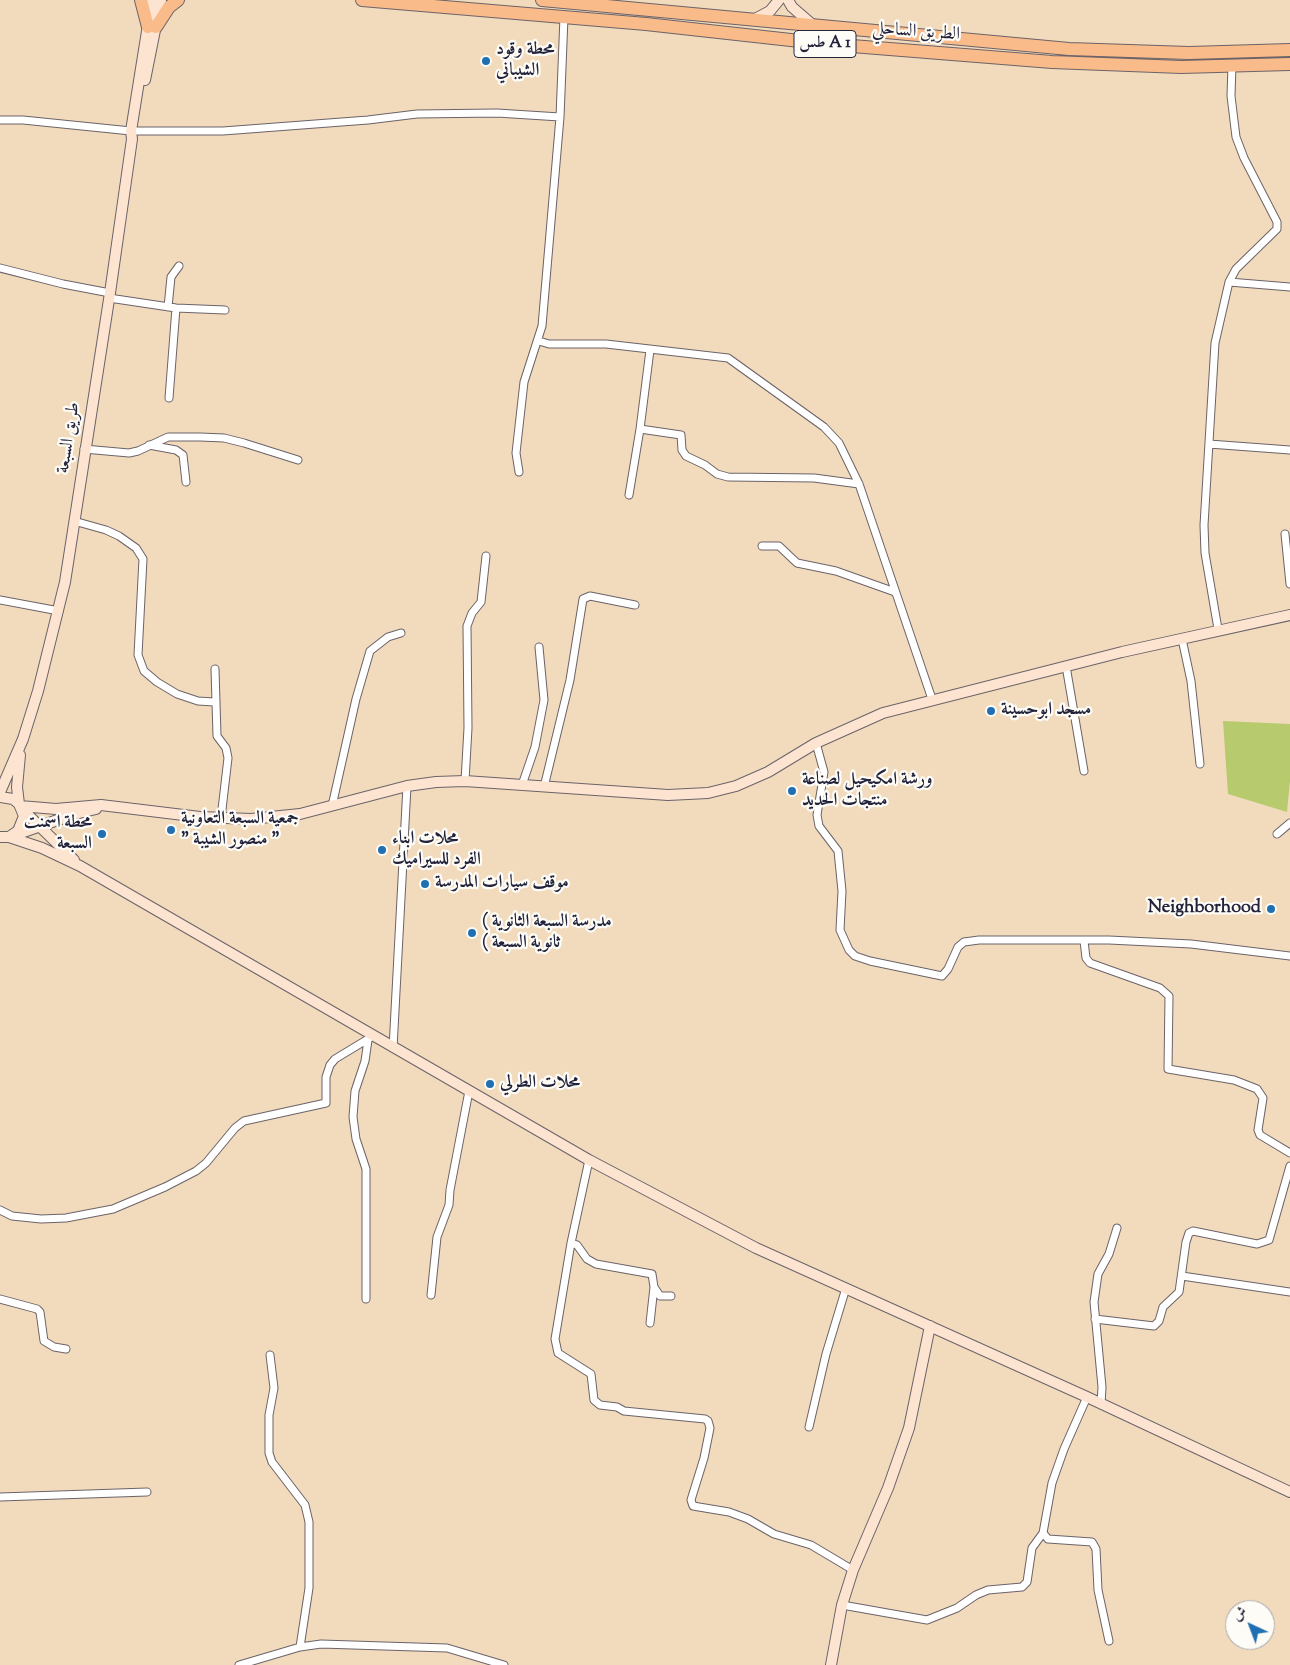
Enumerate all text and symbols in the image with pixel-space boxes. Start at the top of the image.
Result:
street label: الطريق الساحلي [871,19,961,47]
road number: طس A 1 [794,31,856,58]
place label: محطة وقود الشيباني [496,40,554,82]
marker: محطة وقود الشيباني [480,55,492,67]
street label: طريق السبعة [54,401,86,475]
place label: مسجد ابوحسينة [1001,700,1091,722]
marker: مسجد ابوحسينة [985,705,997,717]
place label: ورشة امكيحيل لصناعة منتجات الحديد [802,770,932,812]
marker: ورشة امكيحيل لصناعة منتجات الحديد [786,785,798,797]
place label: جمعية السبعة التعاونية " منصور الشيبة " [181,809,299,852]
place label: محطة اسمنت السبعة [24,813,92,856]
marker: جمعية السبعة التعاونية " منصور الشيبة " [165,824,177,836]
marker: محطة اسمنت السبعة [96,828,108,840]
place label: محلات ابناء الفرد للسيراميك [392,829,481,872]
marker: محلات ابناء الفرد للسيراميك [376,844,388,856]
place label: موقف سيارات المدرسة [435,873,569,895]
marker: موقف سيارات المدرسة [419,878,431,890]
place label: Neighborhood [1148,898,1261,920]
marker: Neighborhood [1265,903,1277,915]
place label: ( مدرسة السبعة الثانوية ( ثانوية السبعة [482,912,612,954]
marker: ( مدرسة السبعة الثانوية ( ثانوية السبعة [466,927,478,939]
place label: محلات الطرلي [500,1073,580,1095]
marker: محلات الطرلي [484,1078,496,1090]
north arrow [1225,1600,1275,1650]
text: ش [1229,1603,1252,1627]

